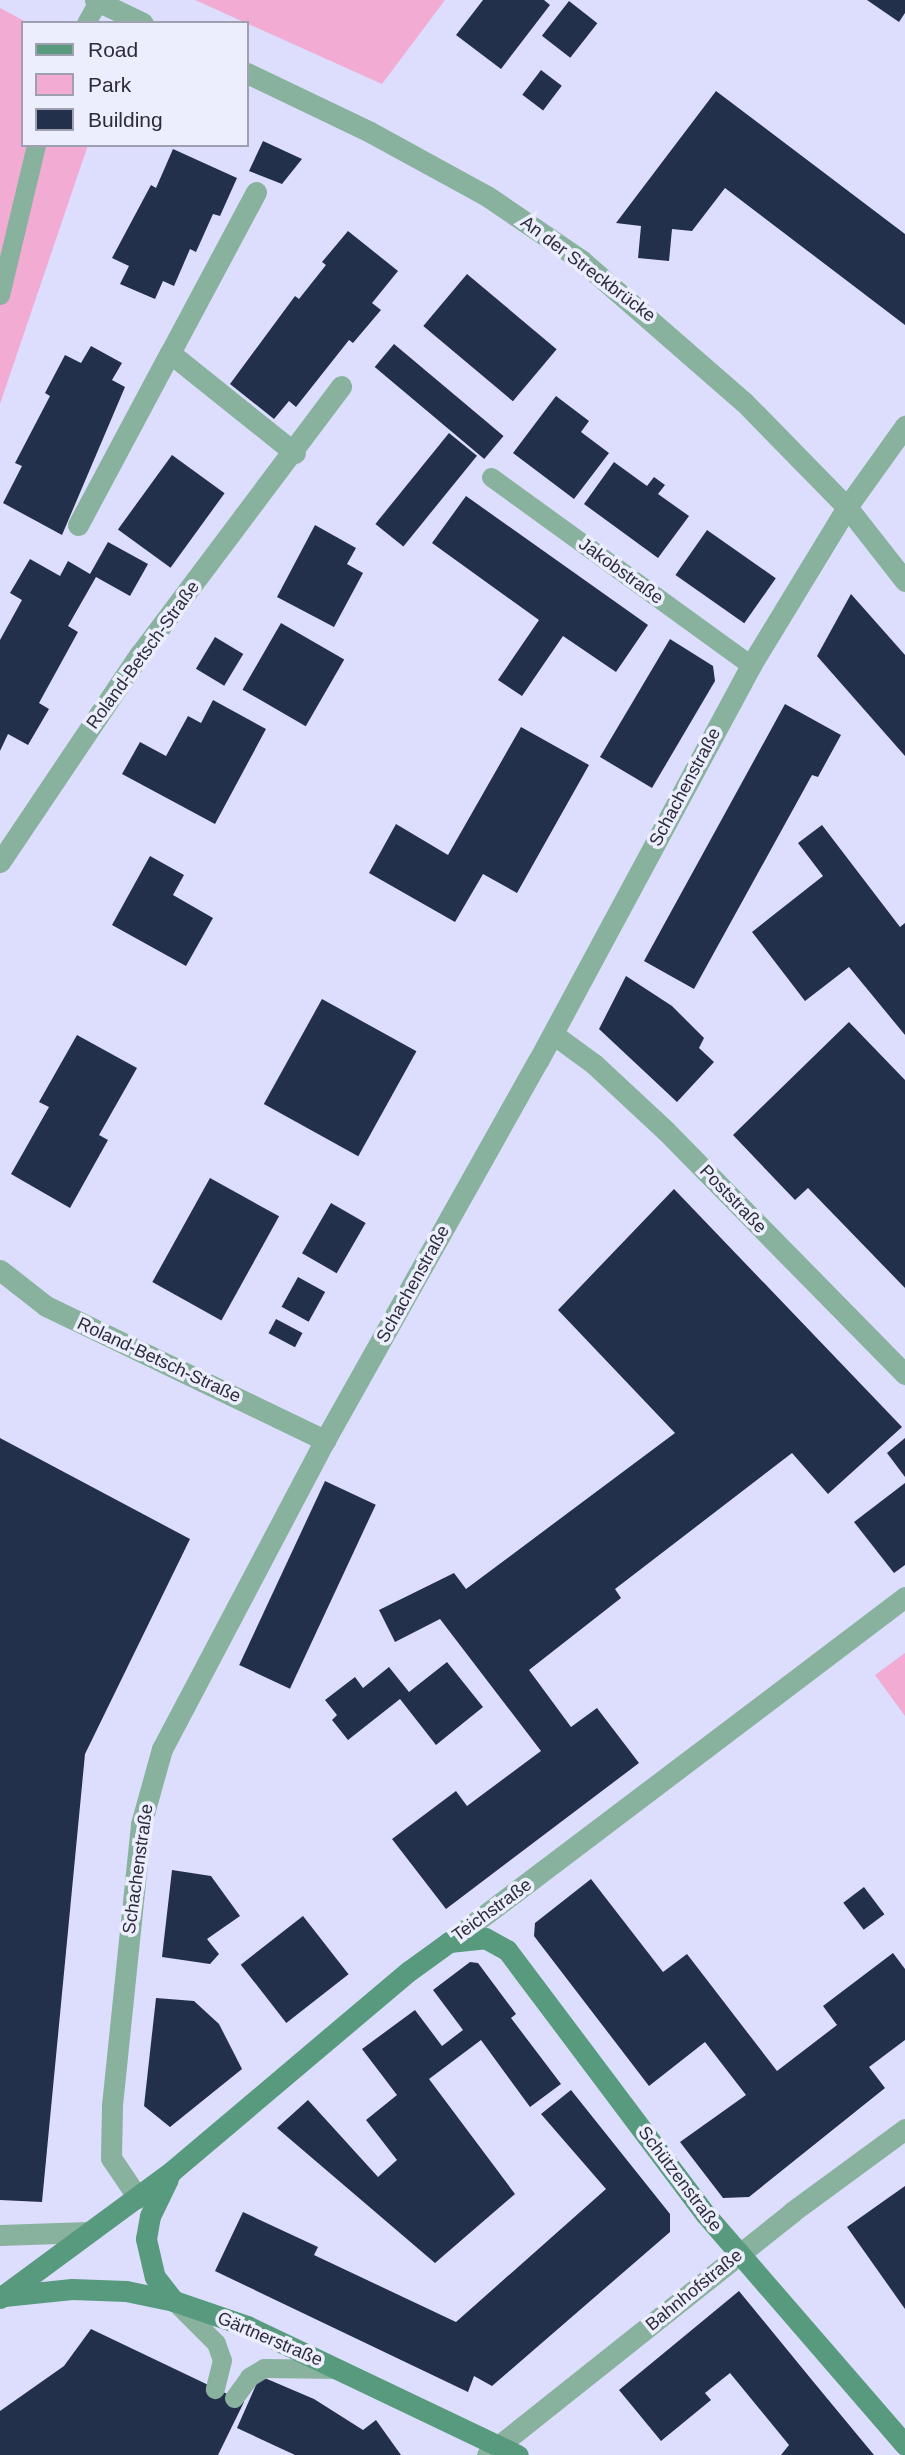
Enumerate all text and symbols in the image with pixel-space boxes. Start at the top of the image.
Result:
legend [21,21,248,147]
text: Road [88,38,138,61]
text: Park [88,73,131,96]
text: Building [88,108,163,131]
street label: An der Streckbrücke [516,211,660,327]
street label: Jakobstraße [575,533,667,609]
street label: Roland-Betsch-Straße [82,577,204,733]
street label: Schachenstraße [645,724,725,850]
street label: Poststraße [695,1160,771,1238]
street label: Schachenstraße [372,1221,454,1347]
street label: Roland-Betsch-Straße [74,1313,244,1407]
street label: Schachenstraße [118,1803,158,1935]
street label: Teichstraße [448,1874,536,1946]
street label: Schützenstraße [633,2122,727,2236]
street label: Bahnhofstraße [641,2244,747,2336]
street label: Gärtnerstraße [214,2307,326,2371]

